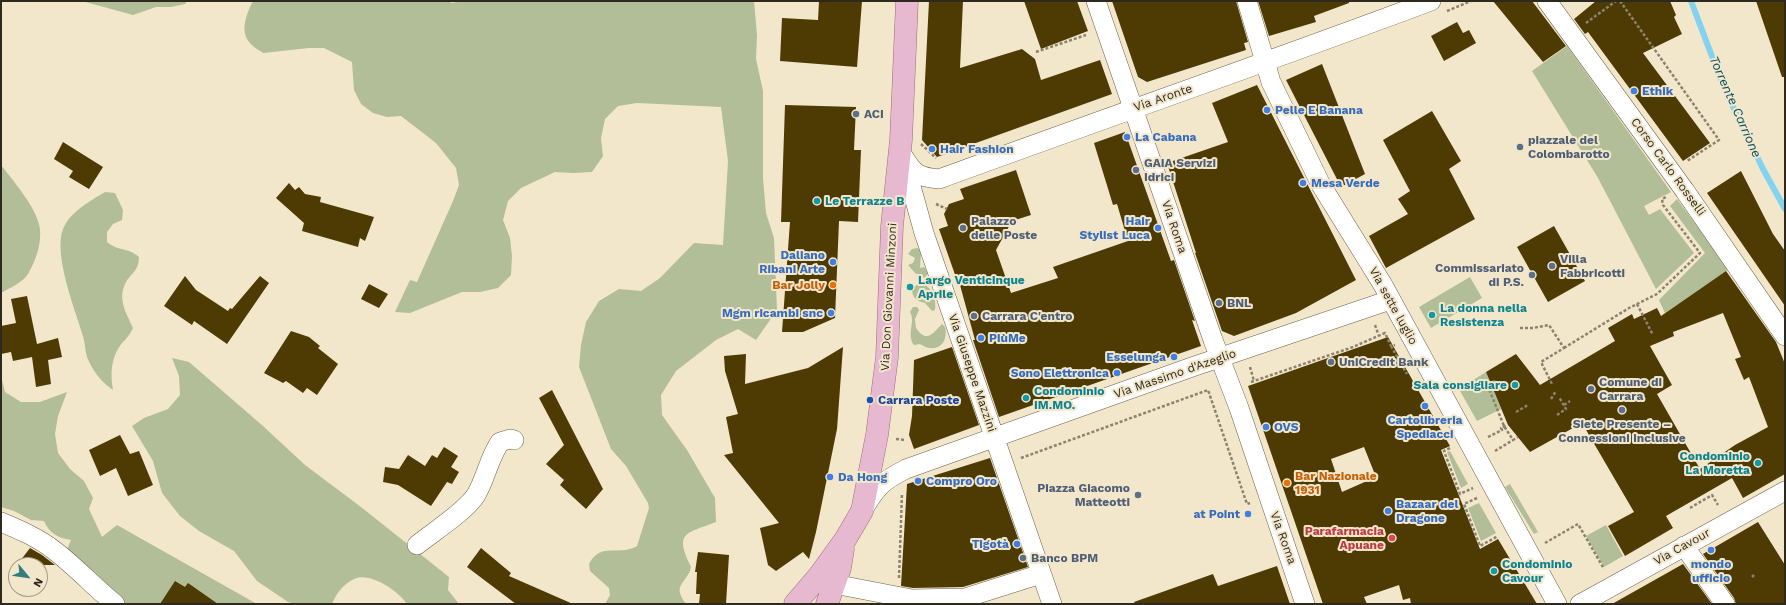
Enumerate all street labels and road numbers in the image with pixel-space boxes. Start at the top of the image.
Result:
street label: Via Aronte [1132,81,1194,115]
street label: Corso Carlo Rosselli [1628,115,1708,219]
street label: Via Roma [1158,199,1190,255]
street label: Via Don Giovanni Minzoni [878,223,900,371]
street label: Via sette luglio [1366,265,1420,347]
street label: Via Giuseppe Mazzini [945,312,999,434]
street label: Via Massimo d'Azeglio [1112,346,1238,402]
street label: Via Roma [1267,510,1299,566]
street label: Via Cavour [1651,526,1713,568]

